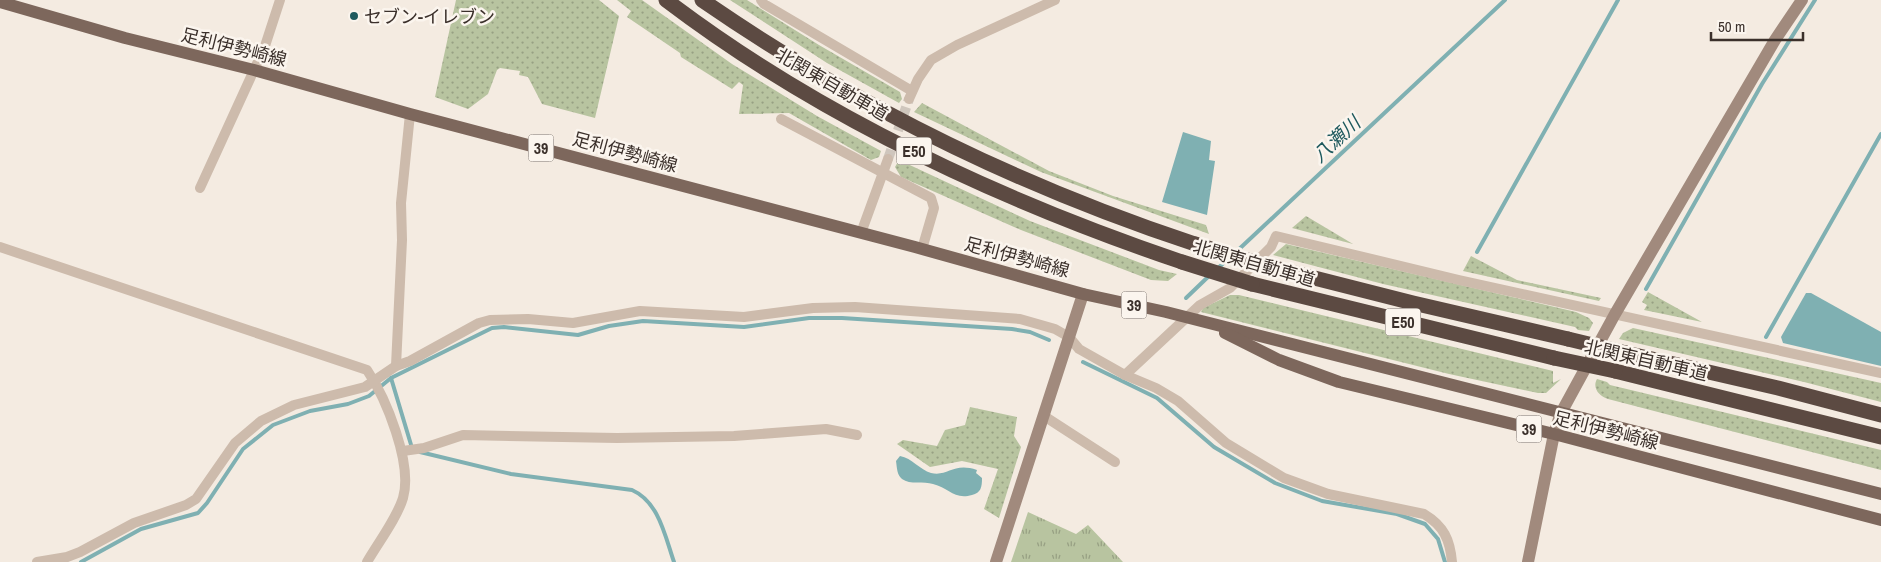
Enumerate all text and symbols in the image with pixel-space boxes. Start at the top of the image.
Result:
place label: セブン-イレブン [364,4,495,29]
marker: セブン-イレブン [348,10,360,22]
scale bar [1711,10,1804,42]
text: 50 m [1718,16,1745,37]
street label: 足利伊勢崎線 [179,22,289,72]
street label: 北関東自動車道 [771,42,893,126]
water label: 八瀬川 [1306,109,1367,168]
street label: 足利伊勢崎線 [570,126,680,178]
road number: 39 [528,134,554,162]
road number: E50 [896,138,932,164]
street label: 足利伊勢崎線 [962,231,1072,283]
street label: 北関東自動車道 [1190,234,1318,292]
road number: 39 [1122,292,1146,318]
road number: E50 [1386,308,1420,336]
street label: 北関東自動車道 [1582,334,1710,386]
street label: 足利伊勢崎線 [1551,405,1661,455]
road number: 39 [1516,416,1542,442]

